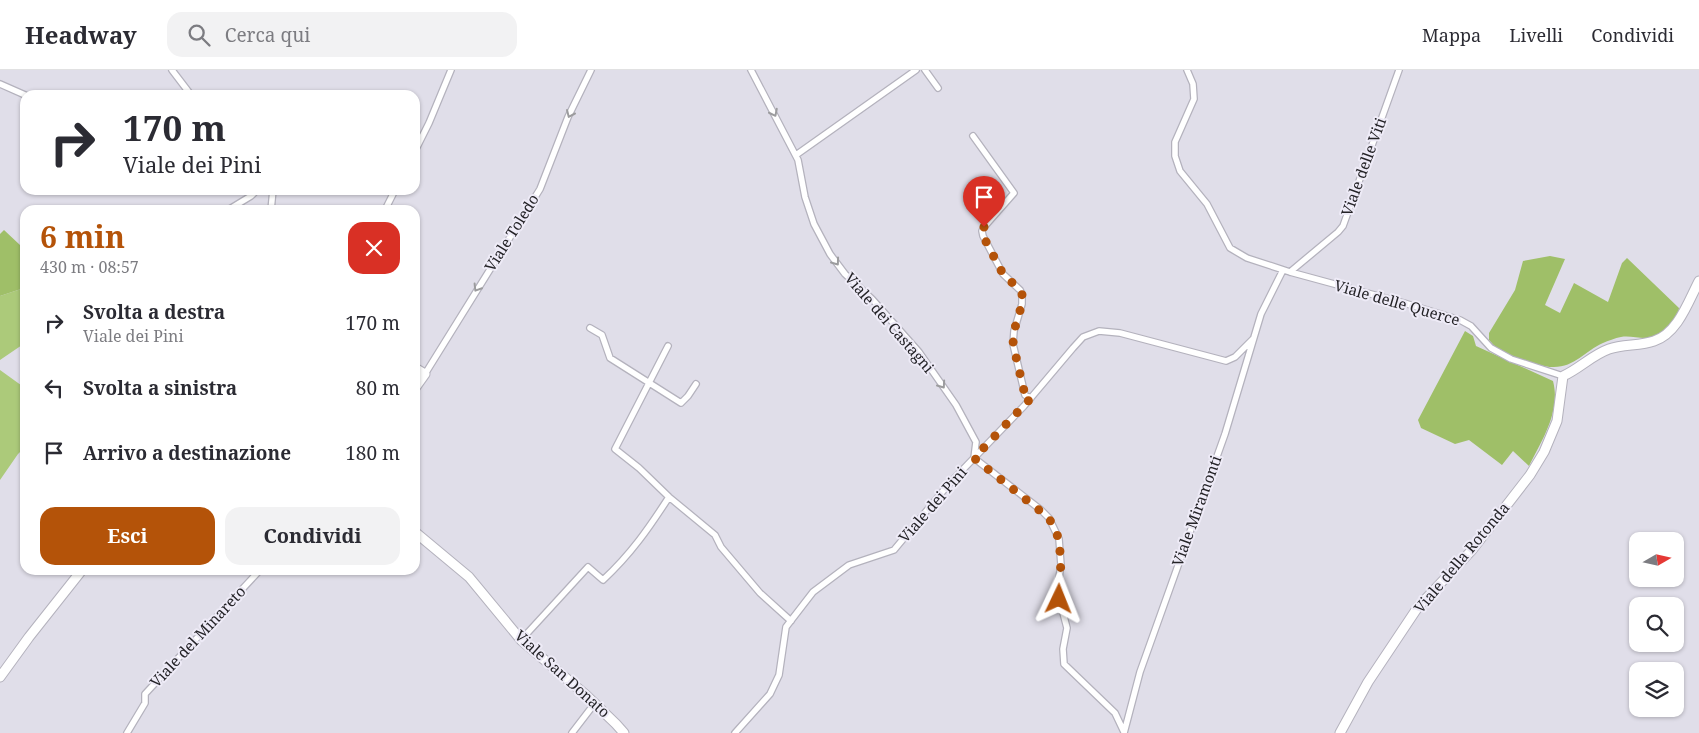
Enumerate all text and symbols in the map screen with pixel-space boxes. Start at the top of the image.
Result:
search box [167,12,517,57]
text: Headway [25,18,137,51]
icon: search [185,21,213,49]
text: Cerca qui [225,22,310,48]
text: Mappa [1422,23,1481,47]
text: Livelli [1509,23,1563,47]
text: Condividi [1591,23,1674,47]
text: 170 m [123,104,226,151]
one-way arrow [768,108,778,117]
one-way arrow [565,109,576,118]
icon: right [40,110,105,175]
street label: Viale delle Viti [1336,114,1390,219]
text: Viale dei Pini [123,149,261,179]
pin [963,176,1005,227]
icon: arrive [970,183,998,211]
street label: Viale Toledo [479,190,543,275]
text: 6 min [40,216,125,257]
button: close [348,222,400,274]
text: 430 m · 08:57 [40,256,139,278]
one-way arrow [830,256,839,266]
street label: Viale dei Castagni [841,268,939,377]
street label: Viale delle Querce [1332,275,1462,330]
one-way arrow [474,282,484,291]
text: Svolta a destra [83,299,225,325]
icon: right [40,309,68,337]
text: 170 m [345,310,400,336]
text: Viale dei Pini [83,325,184,347]
icon: left [40,374,68,402]
text: Svolta a sinistra [83,375,237,401]
text: 80 m [356,375,400,401]
one-way arrow [936,379,945,388]
icon: arrive [40,439,68,467]
text: Arrivo a destinazione [83,440,291,466]
text: 180 m [345,440,400,466]
street label: Viale Miramonti [1167,452,1225,569]
street label: Viale dei Pini [894,462,971,546]
street label: Viale della Rotonda [1409,498,1513,617]
button: Esci [40,507,215,565]
button: Condividi [225,507,400,565]
north arrow [1629,532,1684,588]
map controls [1629,532,1684,717]
position arrow [1032,572,1084,624]
street label: Viale del Minareto [145,581,250,691]
button: search [1629,597,1684,652]
street label: Viale San Donato [511,625,615,721]
button: layers [1629,662,1684,717]

